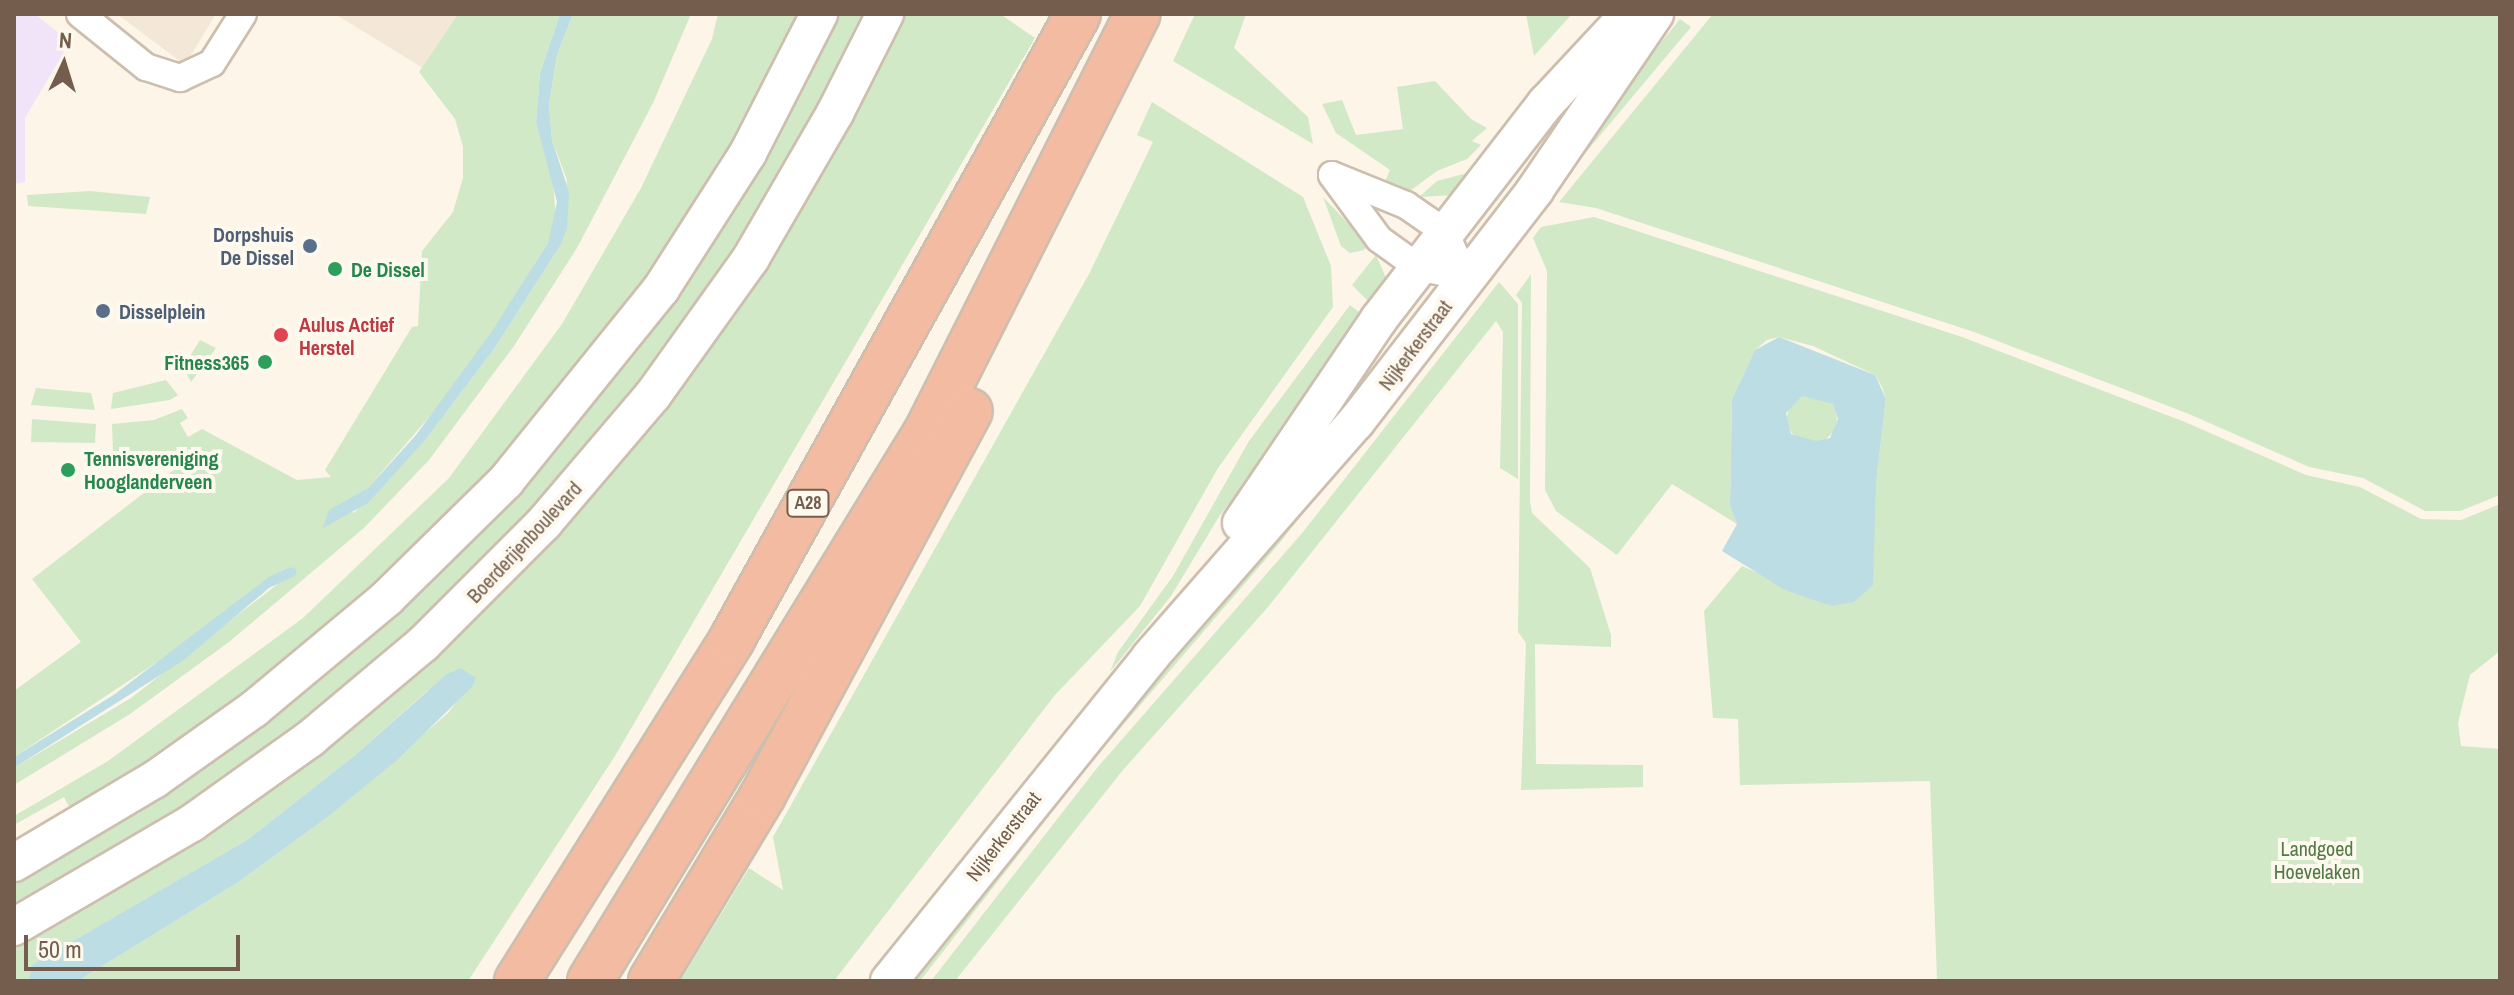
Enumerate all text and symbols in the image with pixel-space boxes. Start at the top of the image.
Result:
north arrow [24,24,104,104]
text: N [58,25,73,55]
place label: Dorpshuis De Dissel [213,222,294,269]
marker: Dorpshuis De Dissel [301,237,319,255]
place label: De Dissel [351,257,425,281]
marker: De Dissel [326,260,344,278]
street label: Nijkerkerstraat [1373,295,1457,395]
place label: Disselplein [119,299,206,323]
marker: Disselplein [94,302,112,320]
place label: Aulus Actief Herstel [299,312,395,359]
marker: Aulus Actief Herstel [270,324,292,346]
place label: Fitness365 [164,350,249,374]
marker: Fitness365 [256,353,274,371]
place label: Tennisvereniging Hooglanderveen [84,446,219,493]
marker: Tennisvereniging Hooglanderveen [59,461,77,479]
street label: Boerderijenboulevard [462,476,586,608]
road number: A28 [786,489,830,517]
street label: Nijkerkerstraat [961,787,1045,885]
park label: Landgoed Hoevelaken [2274,836,2360,883]
scale bar [28,919,244,969]
text: 50 m [38,933,82,965]

